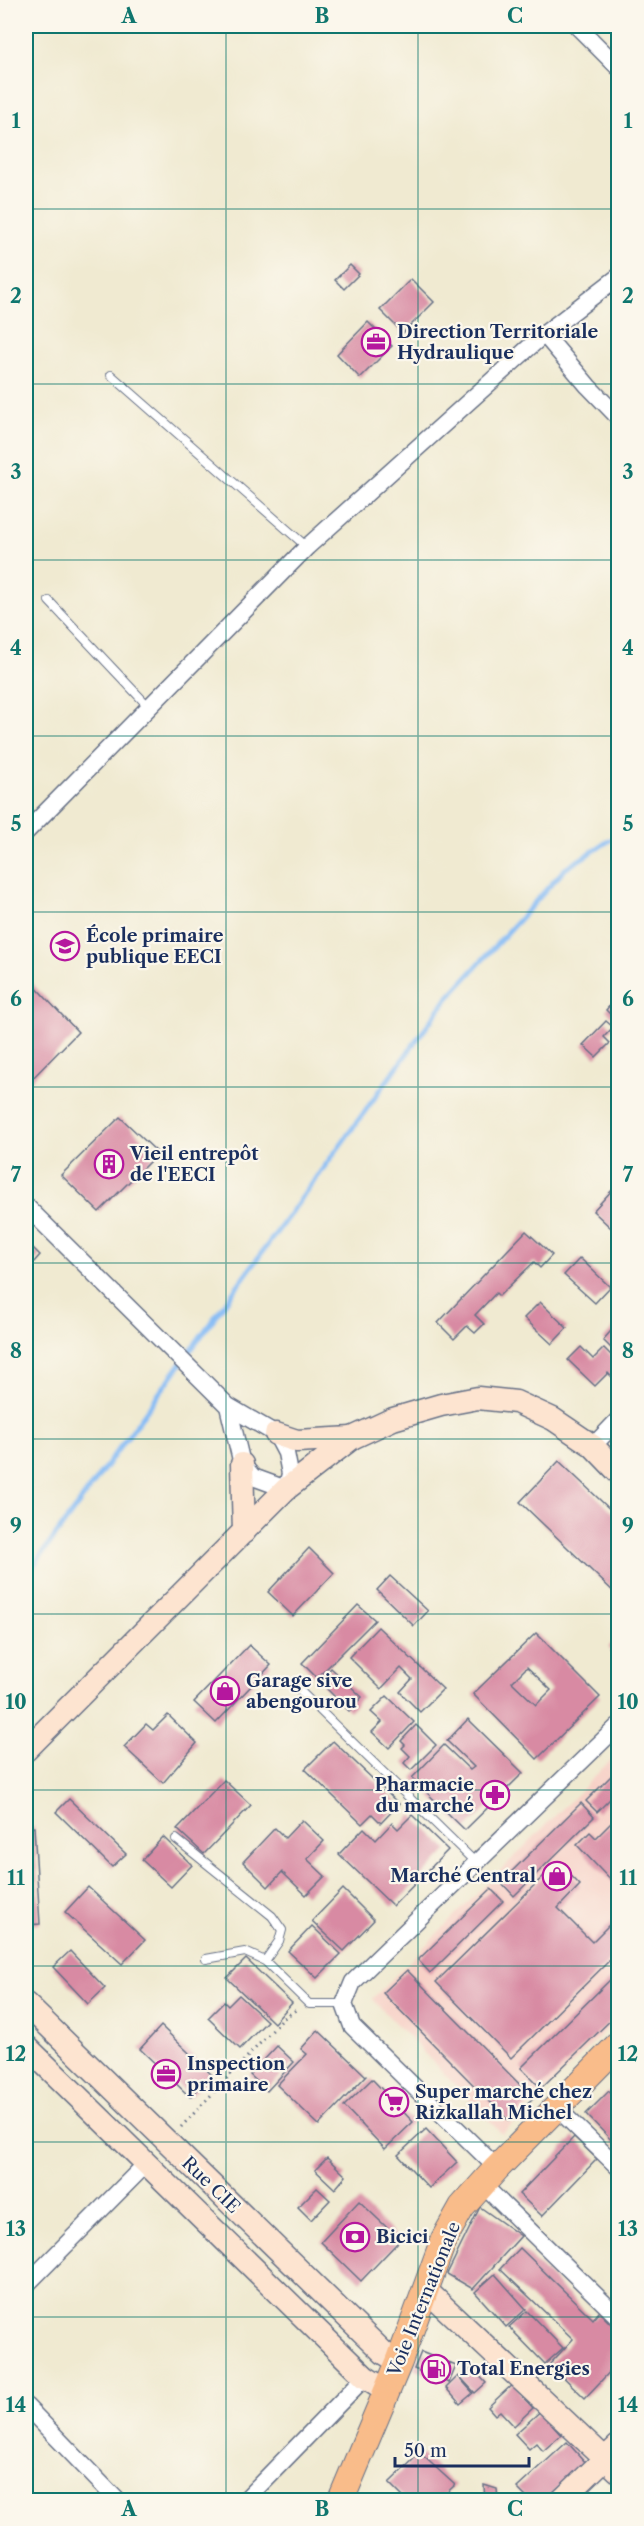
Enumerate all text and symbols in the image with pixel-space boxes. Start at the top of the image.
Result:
text: A [120,4,137,28]
text: B [315,4,330,28]
text: C [507,4,523,28]
text: 1 [12,109,21,133]
text: 1 [624,109,633,133]
text: 2 [10,284,22,308]
text: 2 [622,284,634,308]
place label: Direction Territoriale Hydraulique [397,321,599,364]
office icon: Direction Territoriale Hydraulique [360,326,392,358]
text: 3 [10,460,22,484]
text: 3 [622,460,634,484]
text: 4 [10,636,22,660]
text: 4 [622,636,634,660]
text: 5 [10,812,22,836]
text: 5 [622,812,634,836]
place label: École primaire publique EECI [86,924,224,968]
school or university icon: École primaire publique EECI [49,930,81,962]
text: 6 [10,987,22,1011]
text: 6 [622,987,634,1011]
place label: Vieil entrepôt de l'EECI [129,1143,259,1186]
building icon: Vieil entrepôt de l'EECI [93,1148,125,1180]
text: 7 [11,1163,22,1187]
text: 7 [623,1163,634,1187]
text: 8 [10,1339,22,1363]
text: 8 [622,1339,634,1363]
text: 9 [10,1514,22,1538]
text: 9 [622,1514,634,1538]
place label: Garage sive abengourou [246,1670,357,1713]
shop icon: Garage sive abengourou [209,1675,241,1707]
text: 10 [5,1690,27,1714]
text: 10 [617,1690,639,1714]
place label: Pharmacie du marché [375,1774,474,1817]
pharmacy icon: Pharmacie du marché [479,1779,511,1811]
shop icon: Marché Central [541,1860,573,1892]
place label: Marché Central [390,1865,536,1887]
text: 11 [7,1866,25,1890]
text: 11 [619,1866,637,1890]
text: 12 [6,2042,26,2066]
text: 12 [618,2042,638,2066]
place label: Inspection primaire [187,2053,286,2096]
office icon: Inspection primaire [150,2058,182,2090]
place label: Super marché chez Rizkallah Michel [415,2081,592,2124]
supermarket icon: Super marché chez Rizkallah Michel [378,2086,410,2118]
street label: Rue CIE [177,2152,245,2218]
text: 13 [6,2217,26,2241]
text: 13 [618,2217,638,2241]
street label: Voie Internationale [383,2219,465,2380]
bank icon: Bicici [339,2221,371,2253]
place label: Bicici [376,2226,429,2248]
fuel station icon: Total Energies [420,2353,452,2385]
place label: Total Energies [457,2358,590,2380]
text: 14 [6,2393,26,2417]
text: 14 [618,2393,638,2417]
scale bar [395,2430,528,2468]
text: 50 m [404,2440,447,2462]
text: A [120,2497,137,2521]
text: B [315,2497,330,2521]
text: C [507,2497,523,2521]

